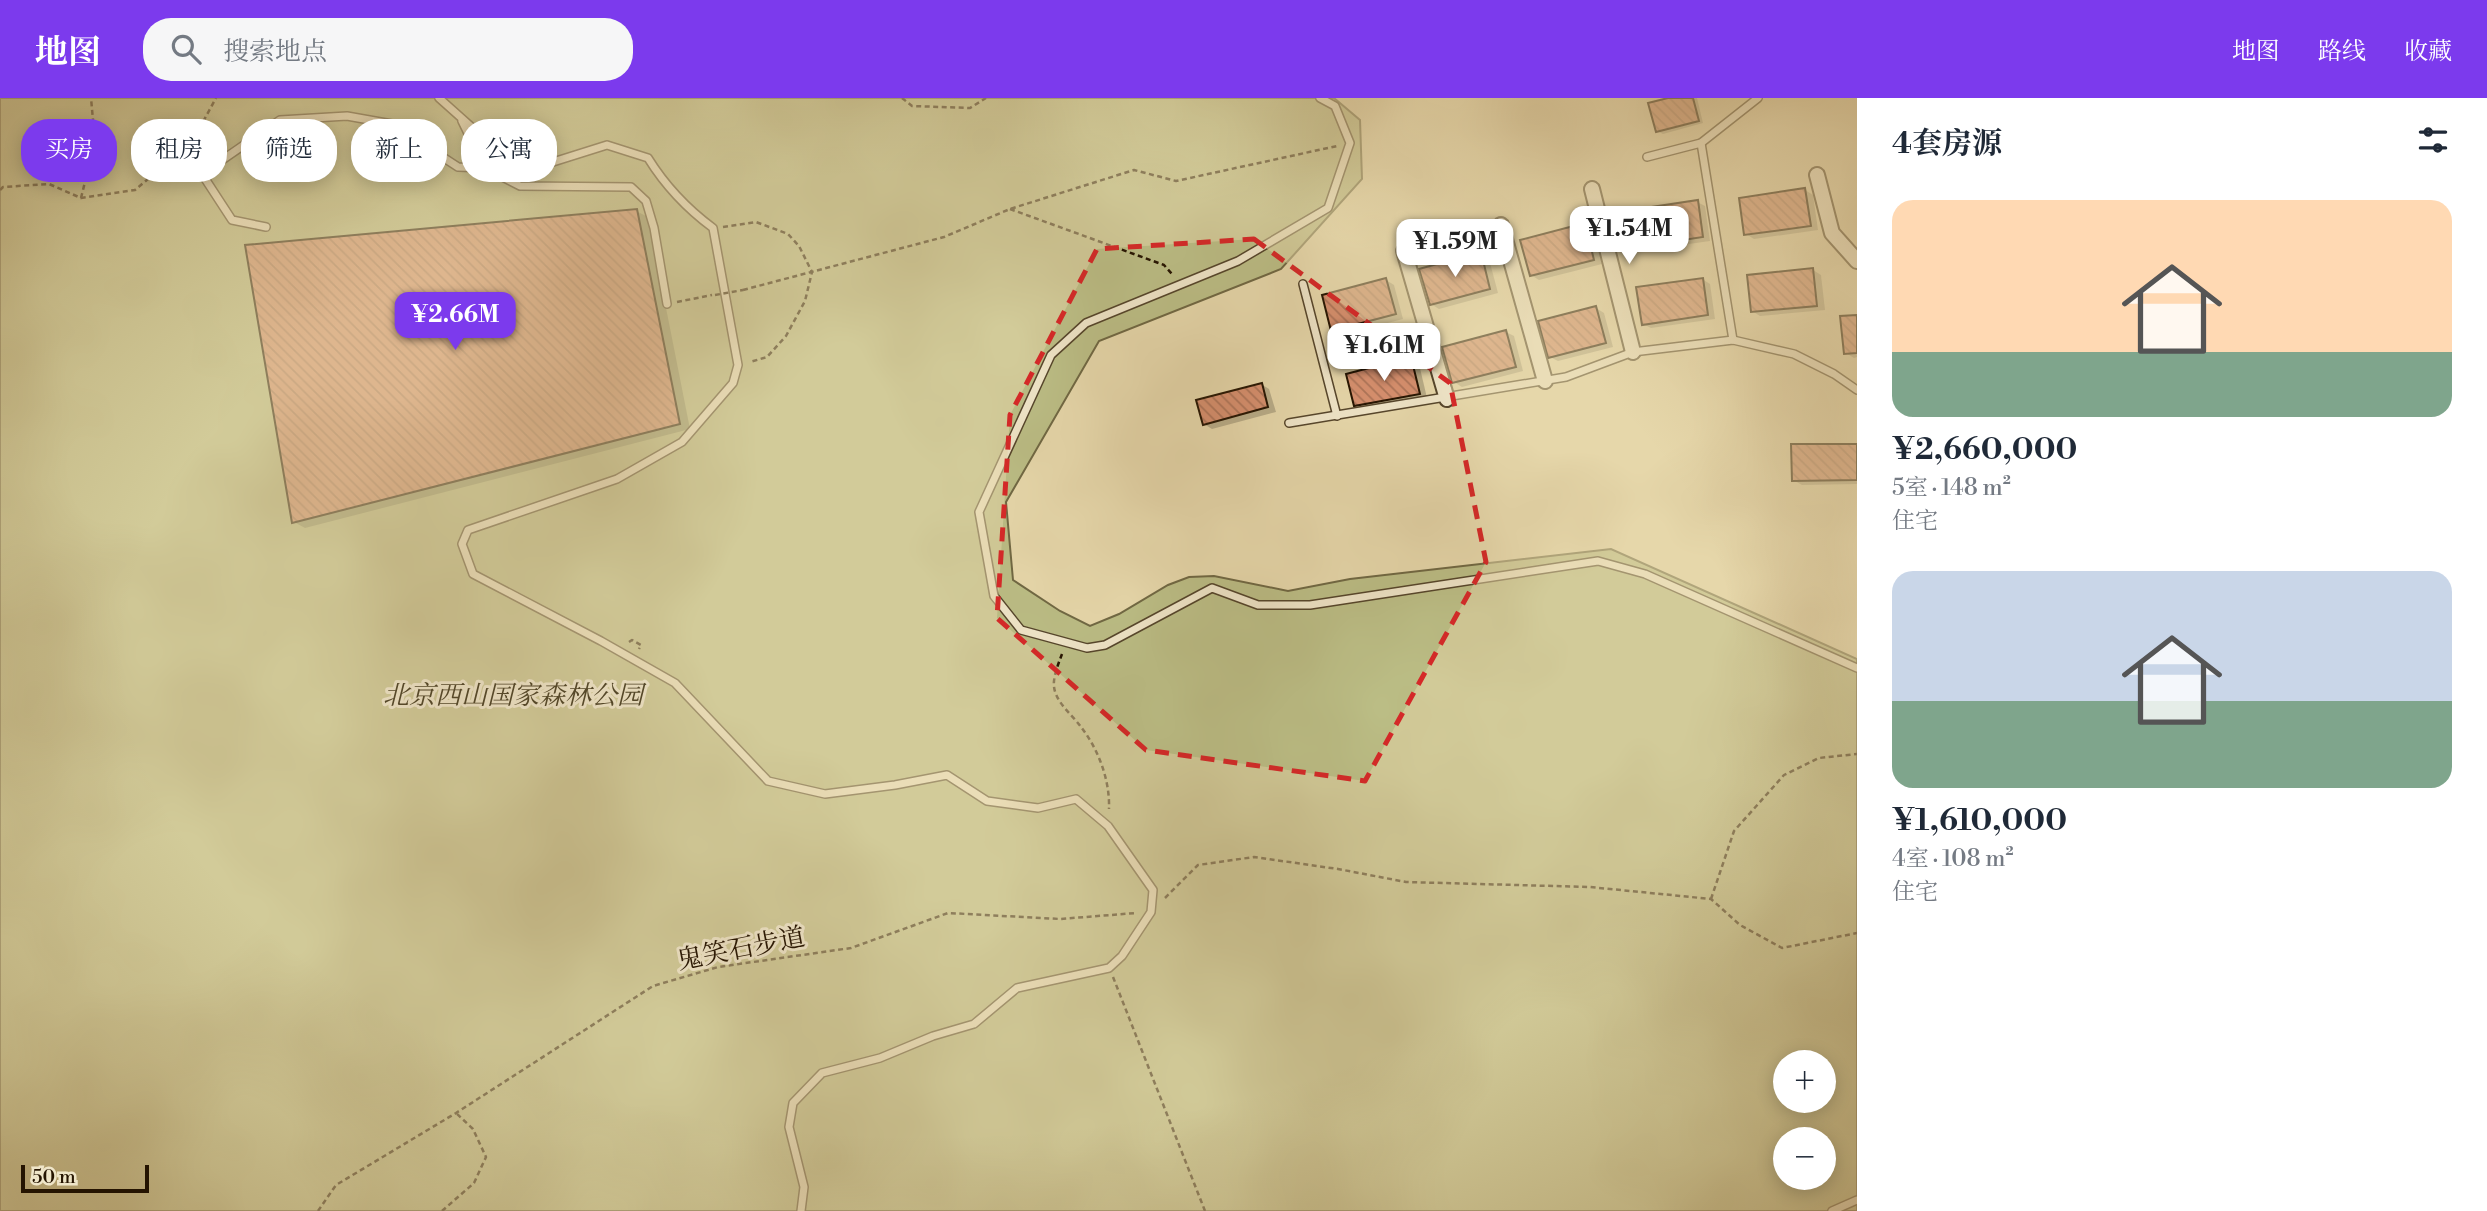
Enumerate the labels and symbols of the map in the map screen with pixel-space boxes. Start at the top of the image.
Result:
pin: ¥1.54M [1572,206,1686,266]
pin: ¥1.59M [1398,220,1512,279]
pin: ¥2.66M [398,292,512,352]
pin: ¥1.61M [1327,324,1441,383]
park label: 北京西山国家森林公园 [383,680,647,712]
street label: 鬼笑石步道 [674,921,808,977]
scale bar [21,1162,149,1194]

